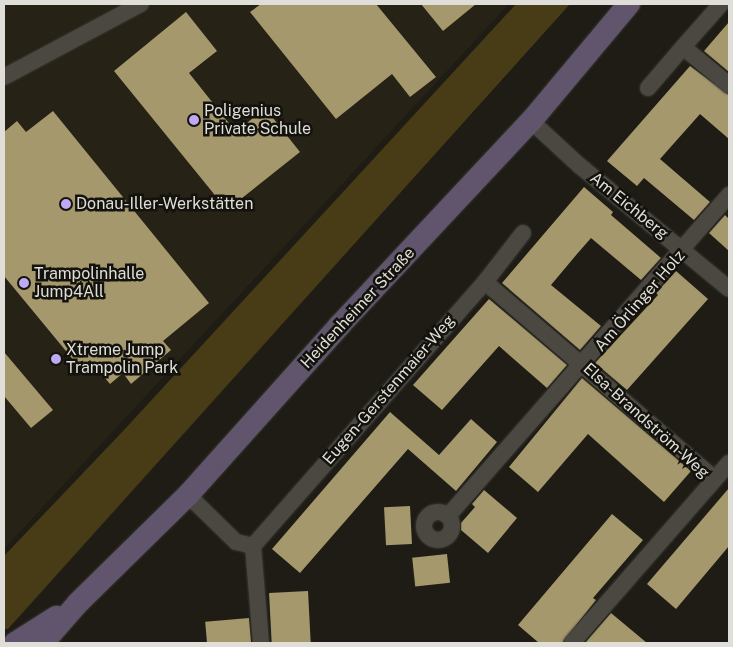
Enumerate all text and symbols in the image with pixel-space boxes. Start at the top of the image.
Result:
place label: Poligenius Private Schule [204,101,311,139]
marker: Poligenius Private Schule [188,114,200,126]
street label: Am Eichberg [586,169,672,243]
place label: Donau-Iller-Werkstätten [76,194,253,214]
marker: Donau-Iller-Werkstätten [60,198,72,210]
street label: Heidenheimer Straße [297,244,419,372]
street label: Am Örlinger Holz [591,246,689,356]
place label: Trampolinhalle Jump4All [34,264,144,302]
marker: Trampolinhalle Jump4All [18,277,30,289]
street label: Eugen-Gerstenmaier-Weg [319,311,459,469]
place label: Xtreme Jump Trampolin Park [66,340,178,378]
marker: Xtreme Jump Trampolin Park [50,353,62,365]
street label: Elsa-Brandström-Weg [579,359,713,483]

